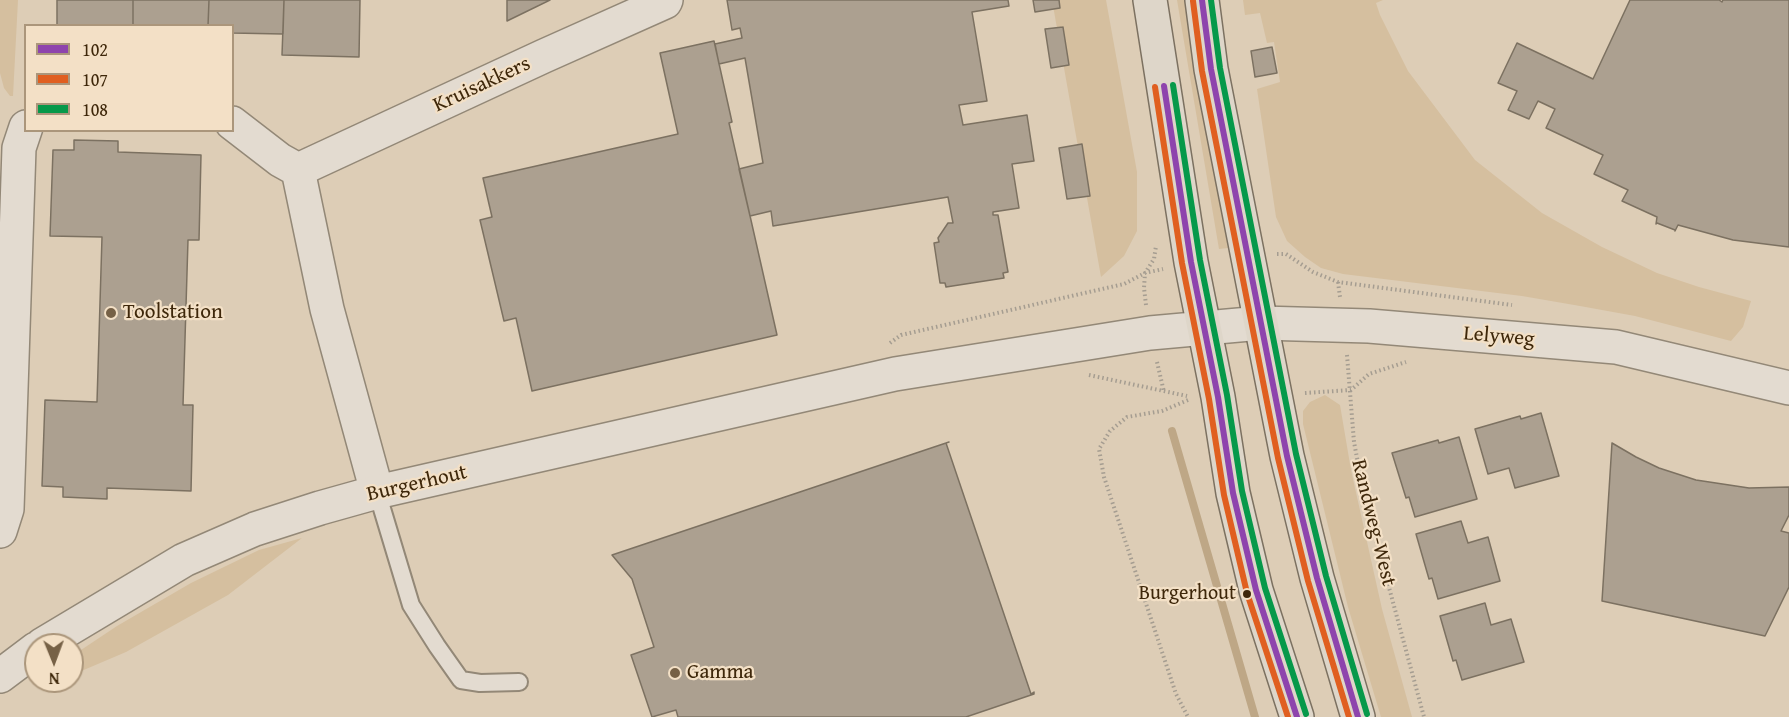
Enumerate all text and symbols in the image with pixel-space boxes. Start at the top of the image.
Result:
legend [24,24,234,132]
text: 102 [82,36,108,63]
street label: Kruisakkers [429,52,535,118]
text: 107 [82,66,108,93]
text: 108 [82,96,108,123]
place label: Toolstation [123,300,223,326]
marker: Toolstation [104,306,118,320]
street label: Lelyweg [1462,321,1536,353]
street label: Randweg-West [1345,457,1401,589]
street label: Burgerhout [364,460,470,508]
place label: Burgerhout [1139,582,1236,606]
marker: Burgerhout [1241,588,1253,600]
north arrow [24,633,84,693]
place label: Gamma [687,660,754,686]
marker: Gamma [668,666,682,680]
text: N [49,667,60,691]

